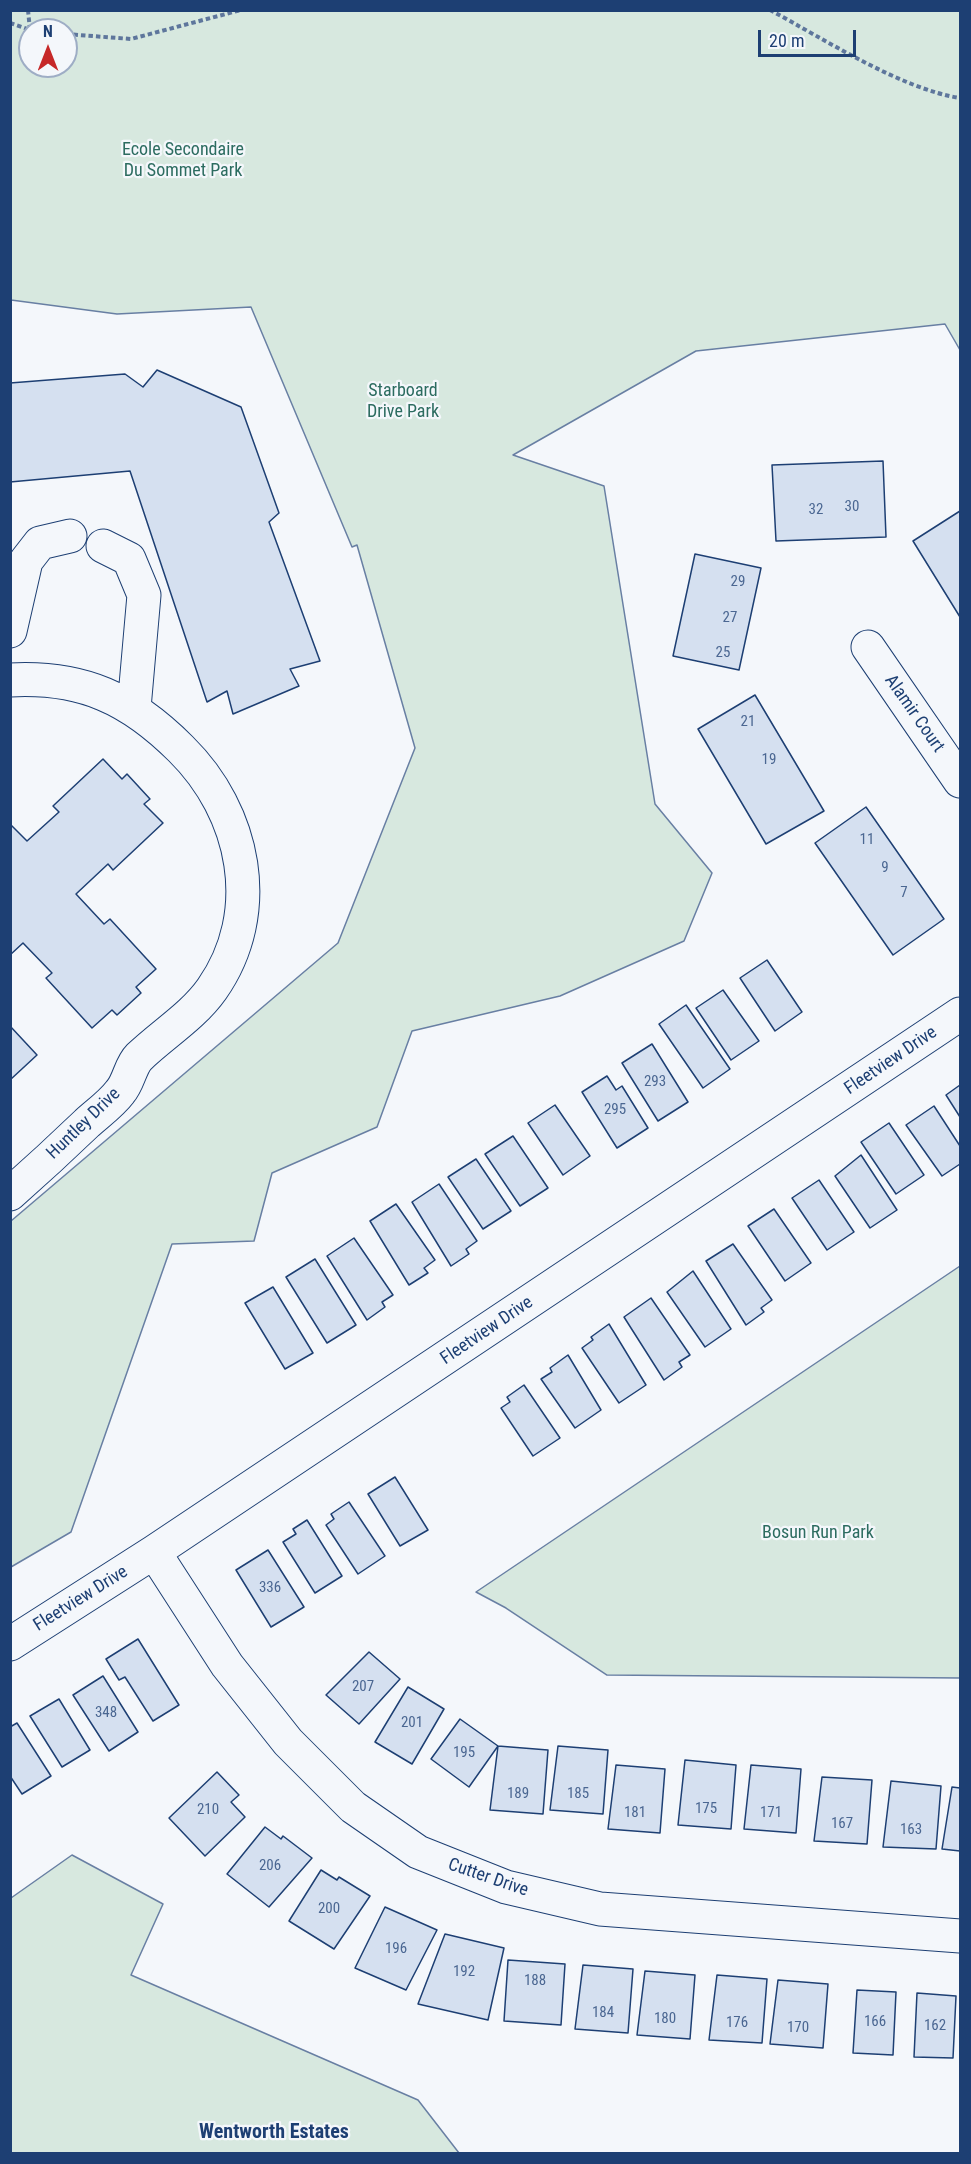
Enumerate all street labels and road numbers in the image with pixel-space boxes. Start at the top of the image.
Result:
street label: Alamir Court [879,671,949,757]
street label: Fleetview Drive [841,1022,941,1100]
street label: Huntley Drive [43,1084,125,1164]
street label: Fleetview Drive [437,1292,537,1370]
street label: Fleetview Drive [30,1561,132,1637]
street label: Cutter Drive [445,1854,531,1902]

